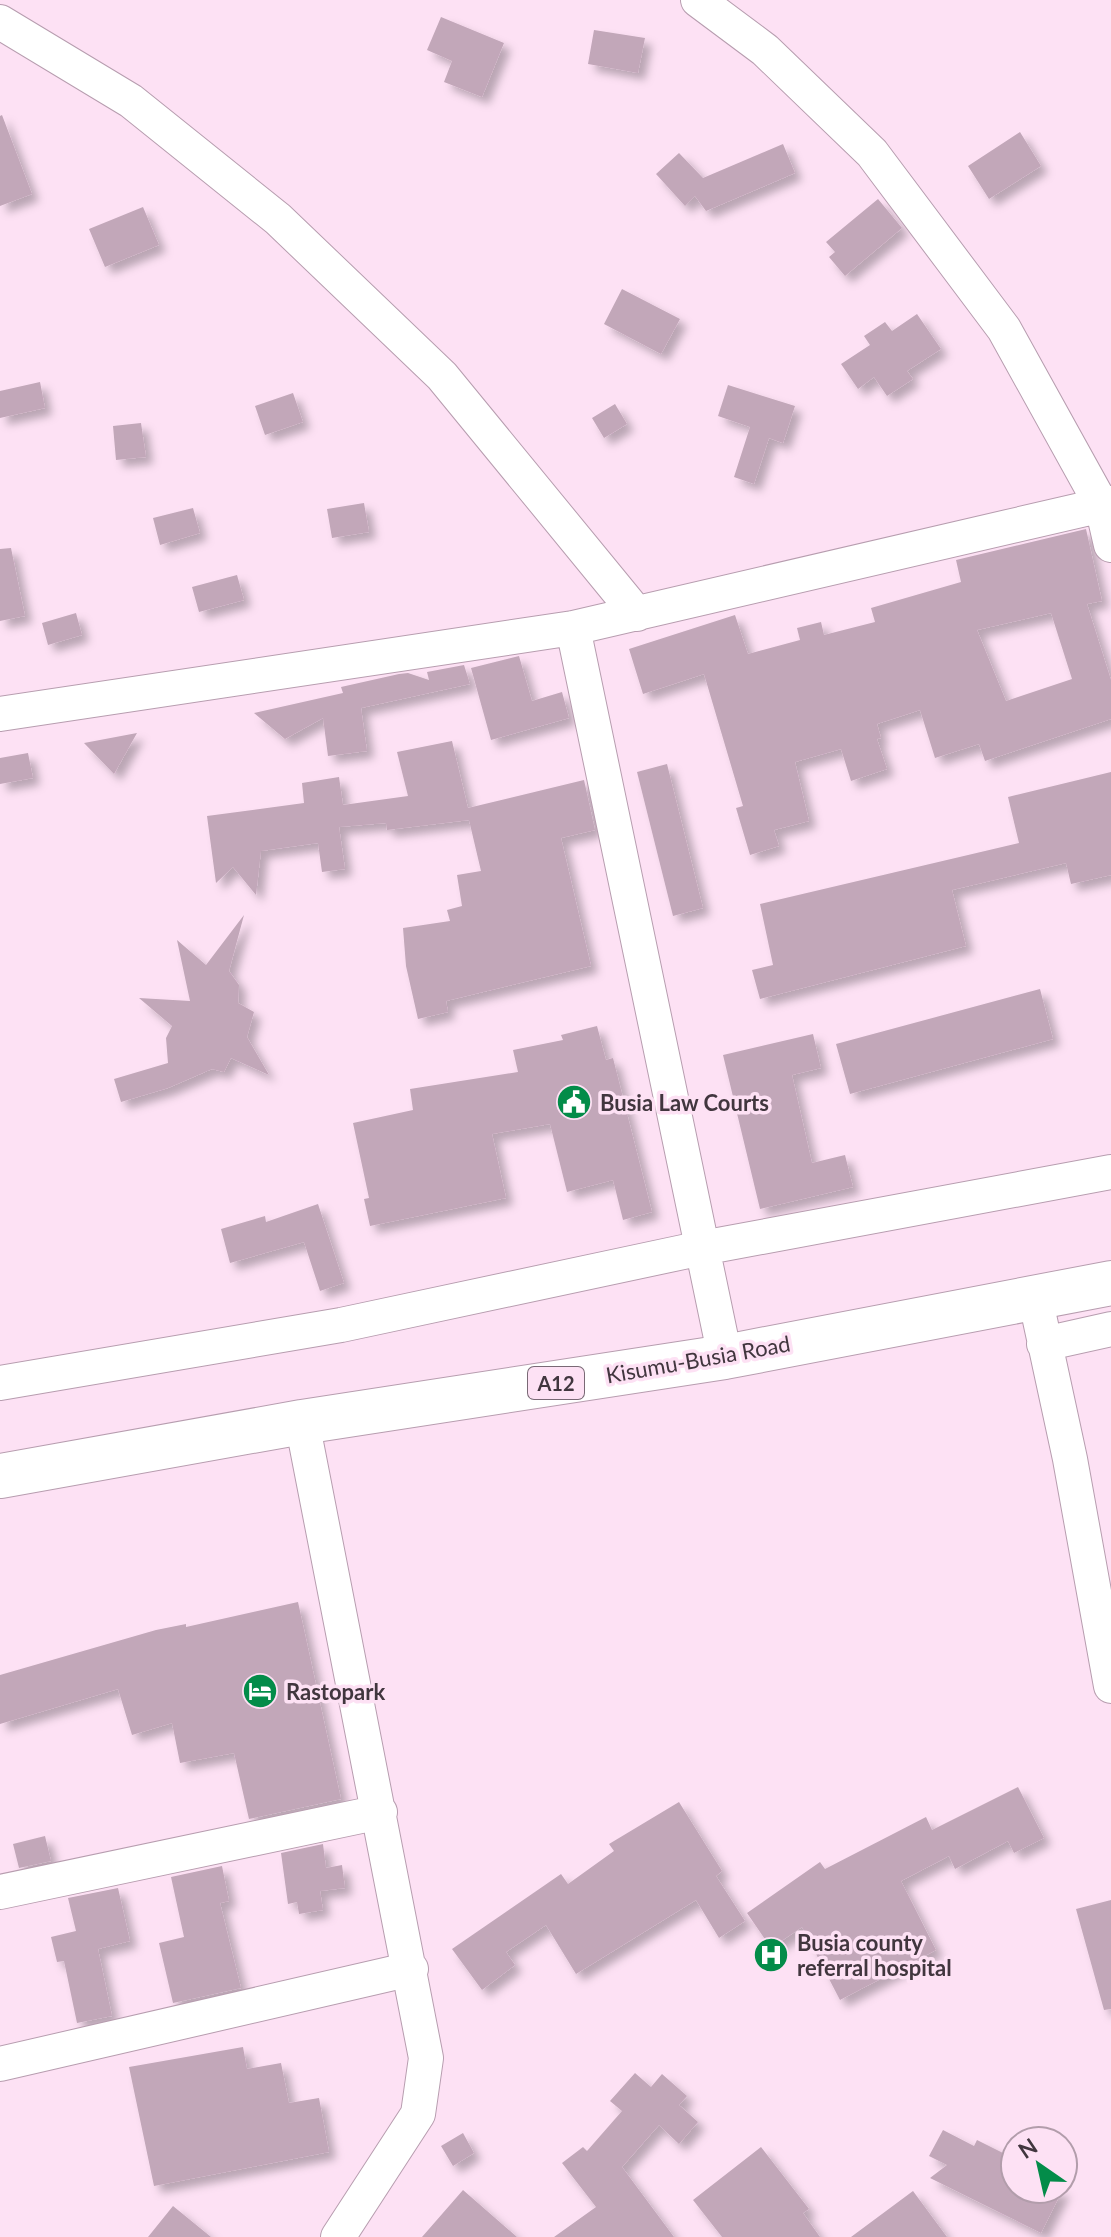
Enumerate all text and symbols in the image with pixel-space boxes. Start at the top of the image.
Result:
public building icon: Busia Law Courts [555,1083,593,1121]
place label: Busia Law Courts [600,1089,769,1116]
street label: Kisumu-Busia Road [604,1330,792,1388]
road number: A12 [528,1367,584,1399]
hotel icon: Rastopark [241,1672,279,1710]
place label: Rastopark [286,1678,385,1705]
place label: Busia county referral hospital [797,1929,952,1981]
hospital icon: Busia county referral hospital [752,1936,790,1974]
north arrow [999,2125,1079,2205]
text: N [1013,2132,1042,2164]

